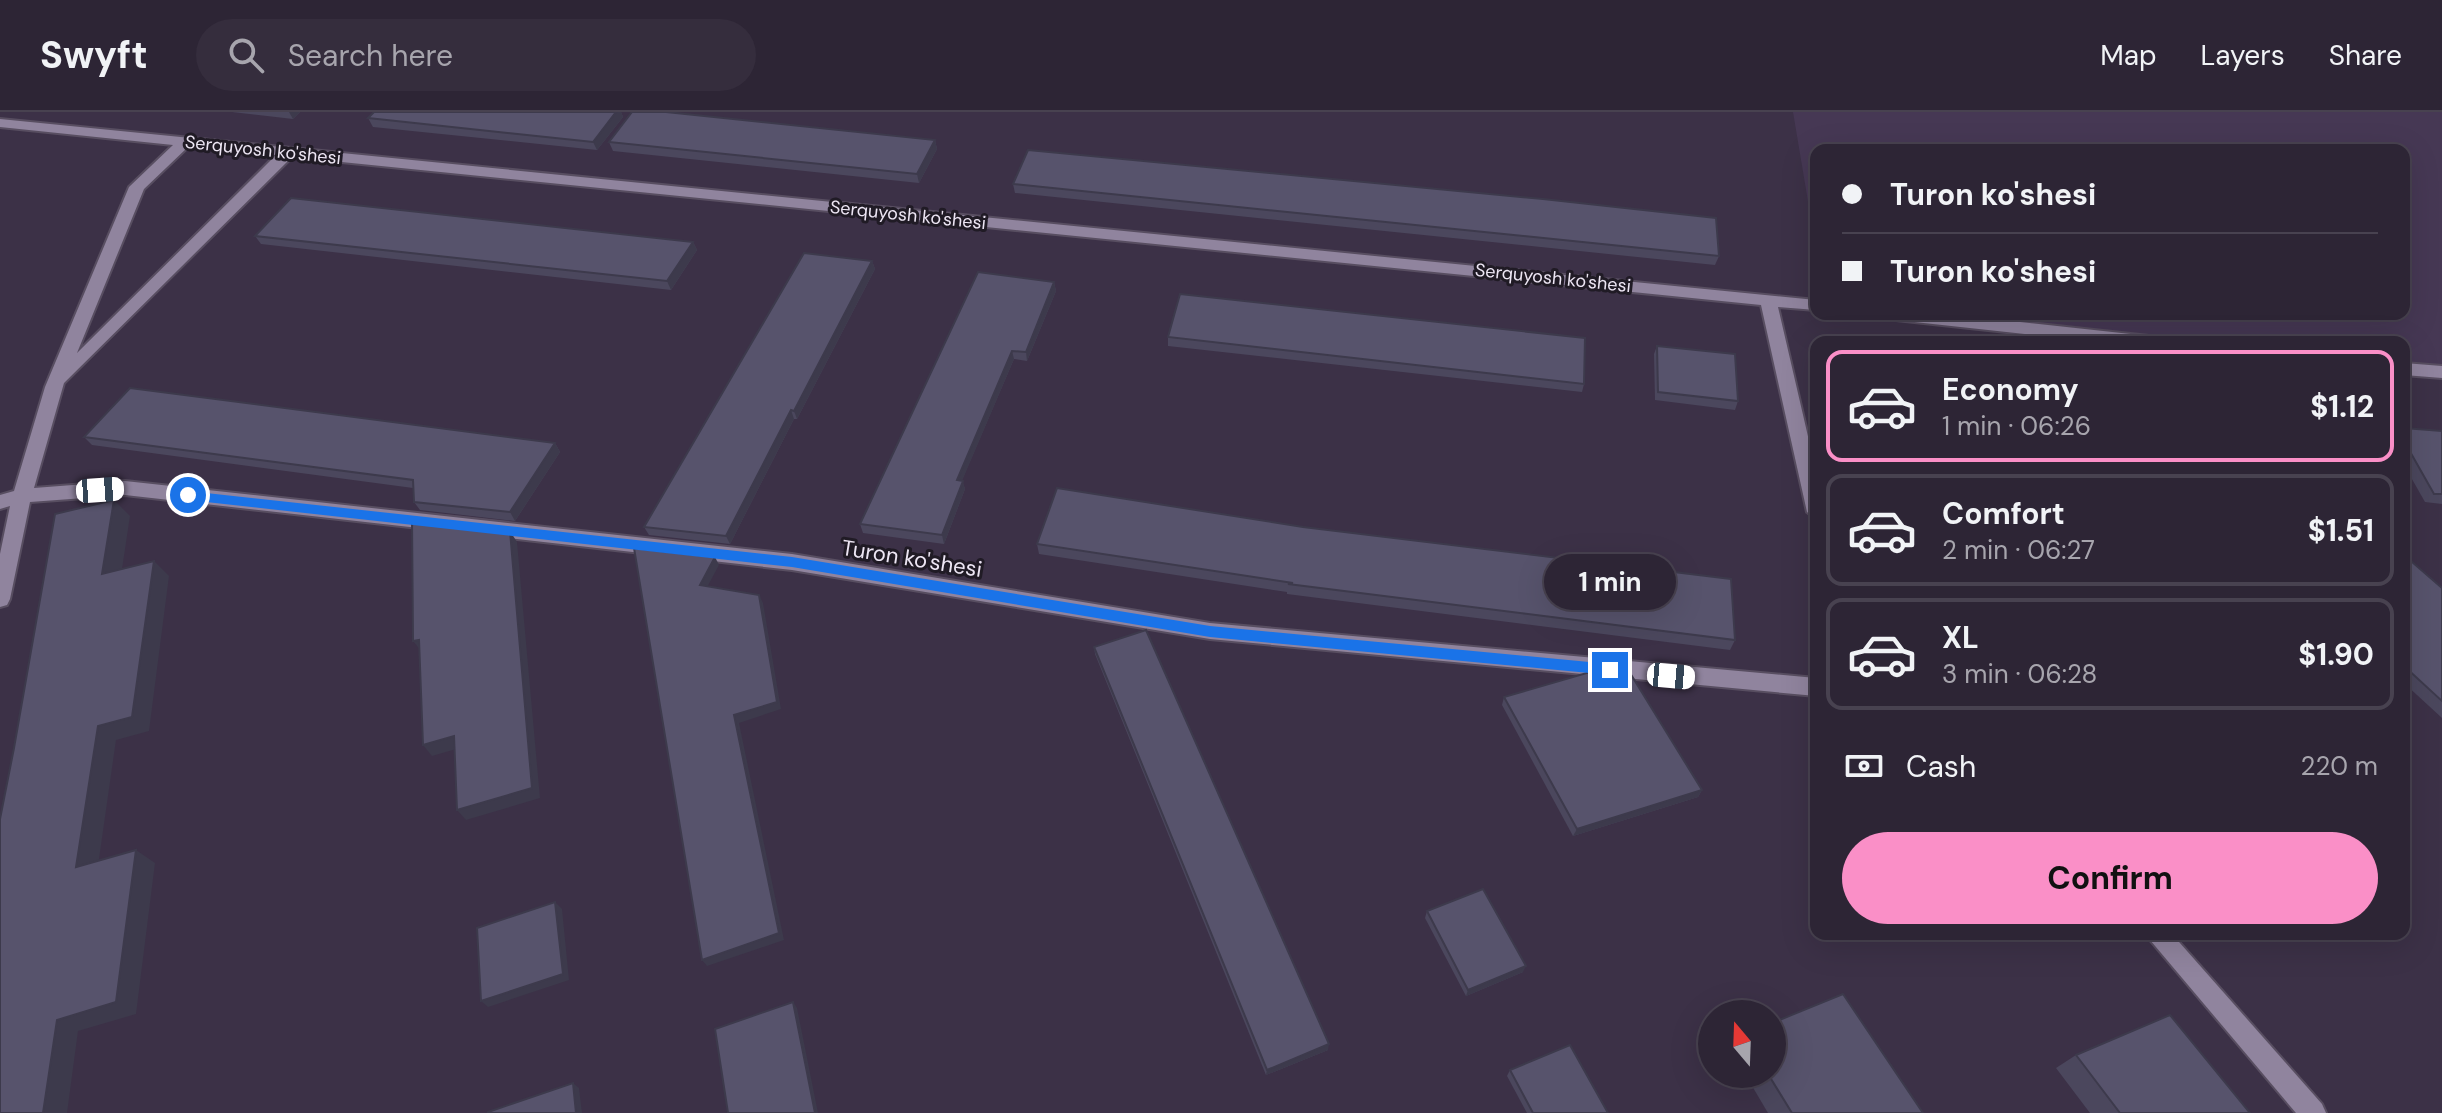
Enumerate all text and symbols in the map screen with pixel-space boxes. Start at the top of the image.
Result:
search box [196,19,756,91]
text: Swyft [40,30,148,80]
icon: search [224,33,268,77]
text: Search here [288,36,453,75]
text: Map [2100,37,2157,74]
text: Layers [2201,37,2285,74]
text: Share [2329,37,2402,74]
street label: Serquyosh ko'shesi [184,130,342,170]
text: Turon ko'shesi [1890,175,2096,214]
street label: Serquyosh ko'shesi [829,195,987,235]
text: Turon ko'shesi [1890,252,2096,291]
street label: Serquyosh ko'shesi [1474,258,1632,298]
icon: car [1846,370,1918,442]
text: Economy [1942,370,2079,409]
text: $1.12 [2310,387,2374,426]
text: 1 min · 06:26 [1942,409,2091,443]
car [75,476,125,504]
route start [170,477,206,513]
icon: car [1846,494,1918,566]
text: Comfort [1942,494,2065,533]
text: $1.51 [2308,511,2374,550]
street label: Turon ko'shesi [840,533,984,584]
text: 2 min · 06:27 [1942,533,2095,567]
callout: 1 min [1544,554,1676,610]
text: 1 min [1578,565,1642,599]
icon: car [1846,618,1918,690]
text: XL [1942,618,1979,657]
text: $1.90 [2298,635,2374,674]
route end [1592,652,1628,688]
text: 3 min · 06:28 [1942,657,2097,691]
car [1646,662,1696,690]
icon: cash [1842,744,1886,788]
text: Cash [1906,747,1976,786]
text: 220 m [2300,749,2378,783]
button: Confirm [1842,832,2378,924]
north arrow [1698,1000,1786,1088]
map controls [1698,1000,1786,1088]

